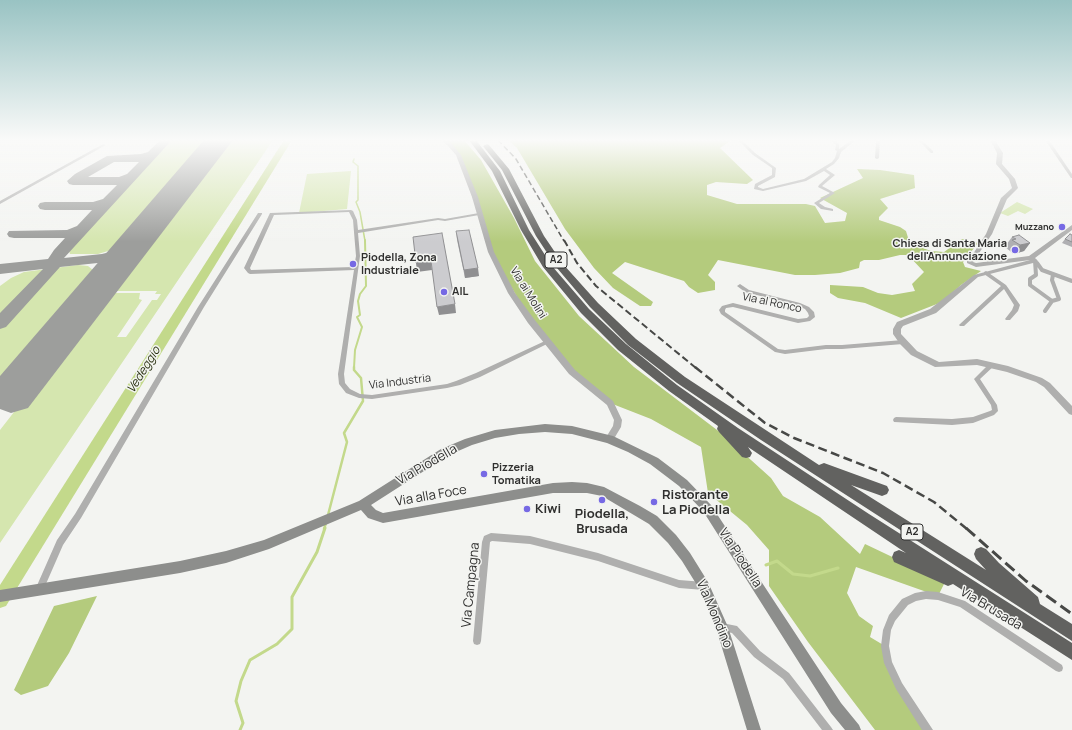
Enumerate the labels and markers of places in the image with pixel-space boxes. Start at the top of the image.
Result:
place label: Muzzano [1015,222,1054,232]
marker: Muzzano [1057,222,1067,232]
place label: Chiesa di Santa Maria dell'Annunciazione [892,237,1007,263]
marker: Chiesa di Santa Maria dell'Annunciazione [1010,245,1020,255]
place label: Piodella, Zona Industriale [361,251,437,277]
marker: Piodella, Zona Industriale [348,259,358,269]
place label: AIL [452,285,468,299]
marker: AIL [439,287,449,297]
place label: Pizzeria Tomatika [492,461,541,487]
marker: Pizzeria Tomatika [479,469,489,479]
place label: Ristorante La Piodella [662,487,730,518]
marker: Piodella, Brusada [597,495,607,505]
marker: Ristorante La Piodella [649,497,659,507]
place label: Kiwi [535,501,561,517]
marker: Kiwi [522,504,532,514]
place label: Piodella, Brusada [575,506,629,537]

